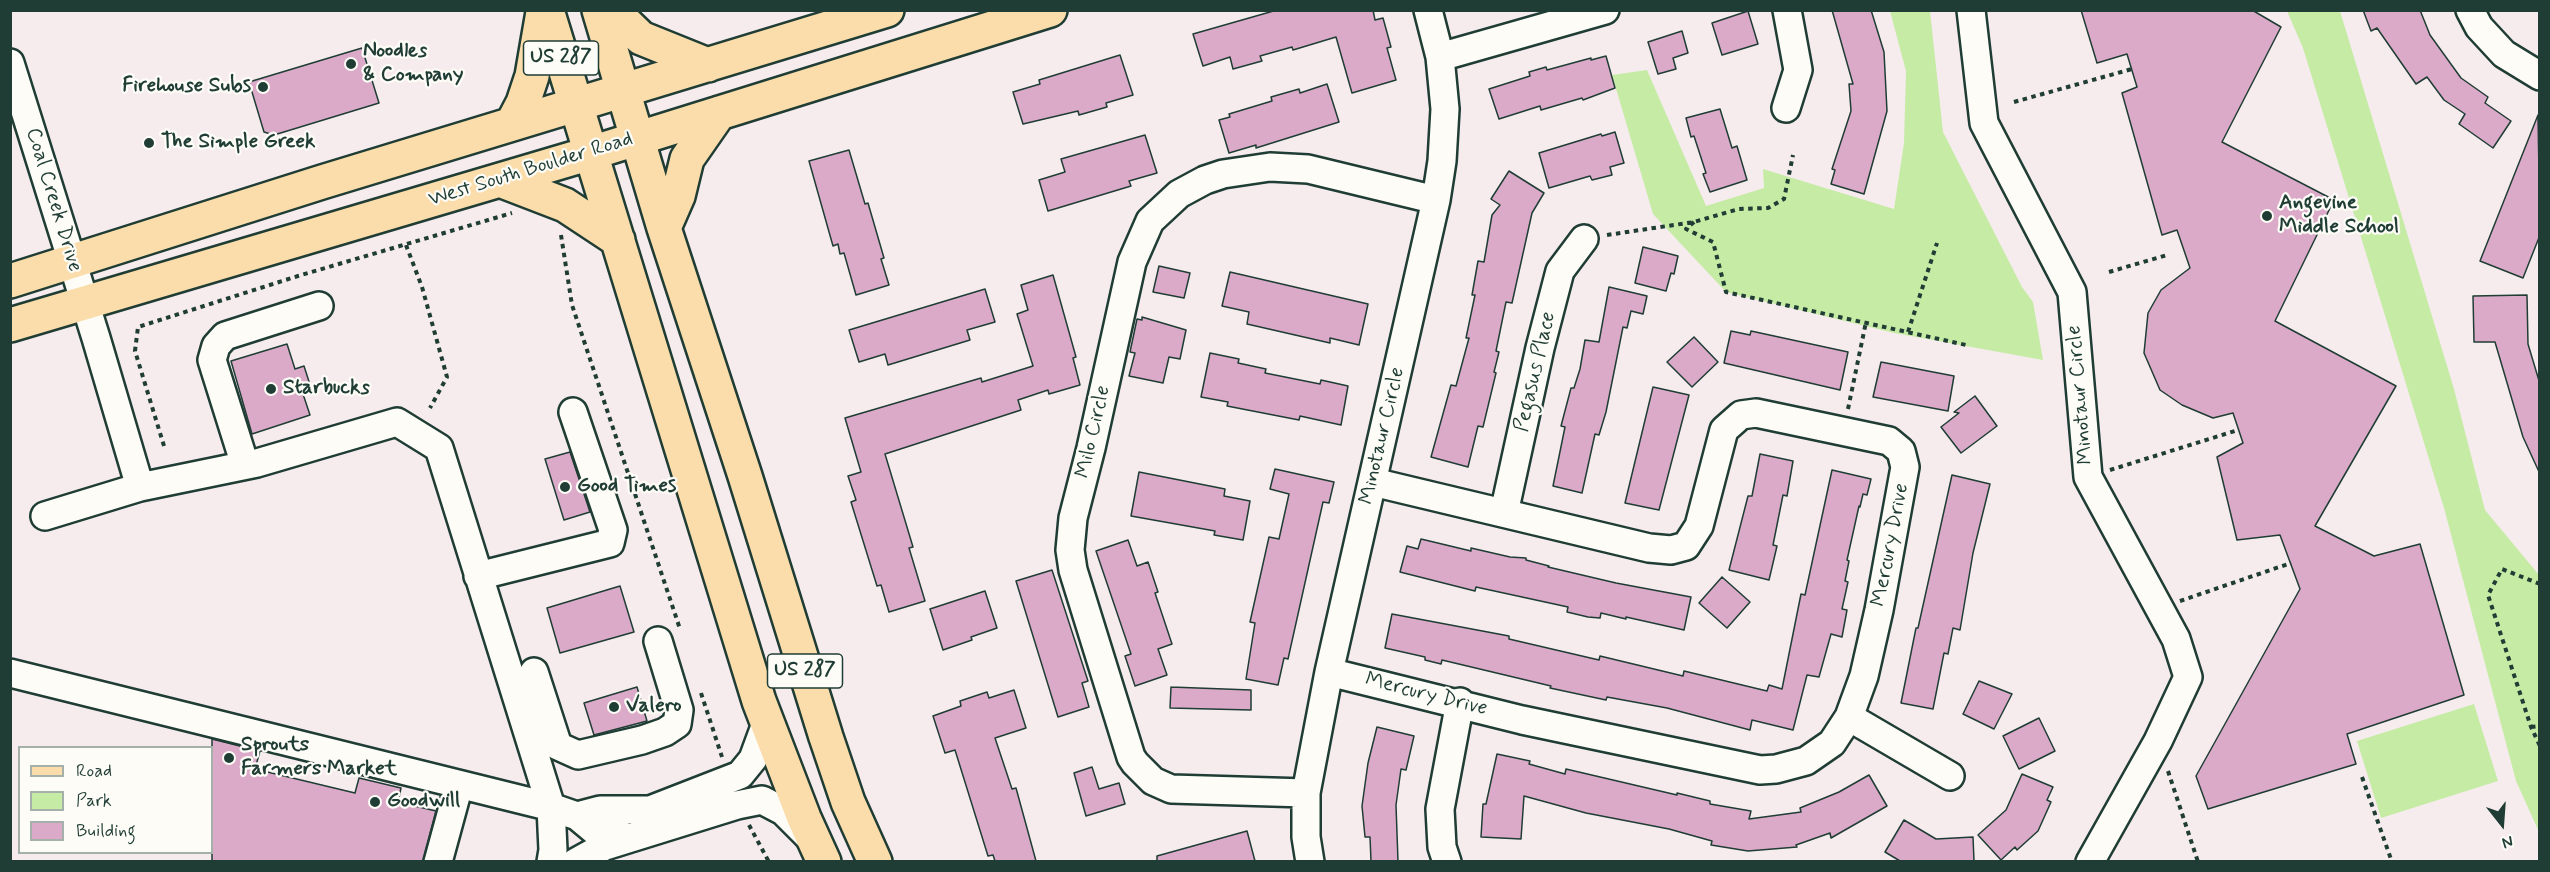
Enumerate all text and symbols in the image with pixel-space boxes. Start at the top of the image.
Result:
place label: Noodles & Company [363,39,464,89]
road number: US 287 [524,41,598,75]
marker: Noodles & Company [344,57,358,71]
place label: Firehouse Subs [122,74,251,100]
marker: Firehouse Subs [256,80,270,94]
street label: Coal Creek Drive [19,125,87,275]
street label: West South Boulder Road [426,127,636,213]
place label: The Simple Greek [161,130,315,156]
marker: The Simple Greek [142,136,156,150]
place label: Angevine Middle School [2279,191,2399,241]
marker: Angevine Middle School [2260,209,2274,223]
street label: Pegasus Place [1510,309,1562,435]
street label: Minotaur Circle [2062,324,2100,466]
street label: Minotaur Circle [1355,365,1411,507]
place label: Starbucks [283,376,370,402]
marker: Starbucks [264,382,278,396]
street label: Milo Circle [1071,383,1117,481]
place label: Good Times [577,474,676,500]
marker: Good Times [558,480,572,494]
street label: Mercury Drive [1867,481,1915,609]
road number: US 287 [768,654,842,688]
street label: Mercury Drive [1362,668,1490,722]
place label: Valero [626,694,681,720]
marker: Valero [607,700,621,714]
place label: Sprouts Farmers Market [241,733,397,783]
legend [18,746,213,854]
marker: Sprouts Farmers Market [222,751,236,765]
text: Road [76,759,112,783]
text: Park [76,789,112,813]
place label: Goodwill [387,789,460,815]
north arrow [2472,794,2532,854]
marker: Goodwill [368,795,382,809]
text: Building [76,819,136,843]
text: N [2499,830,2516,853]

